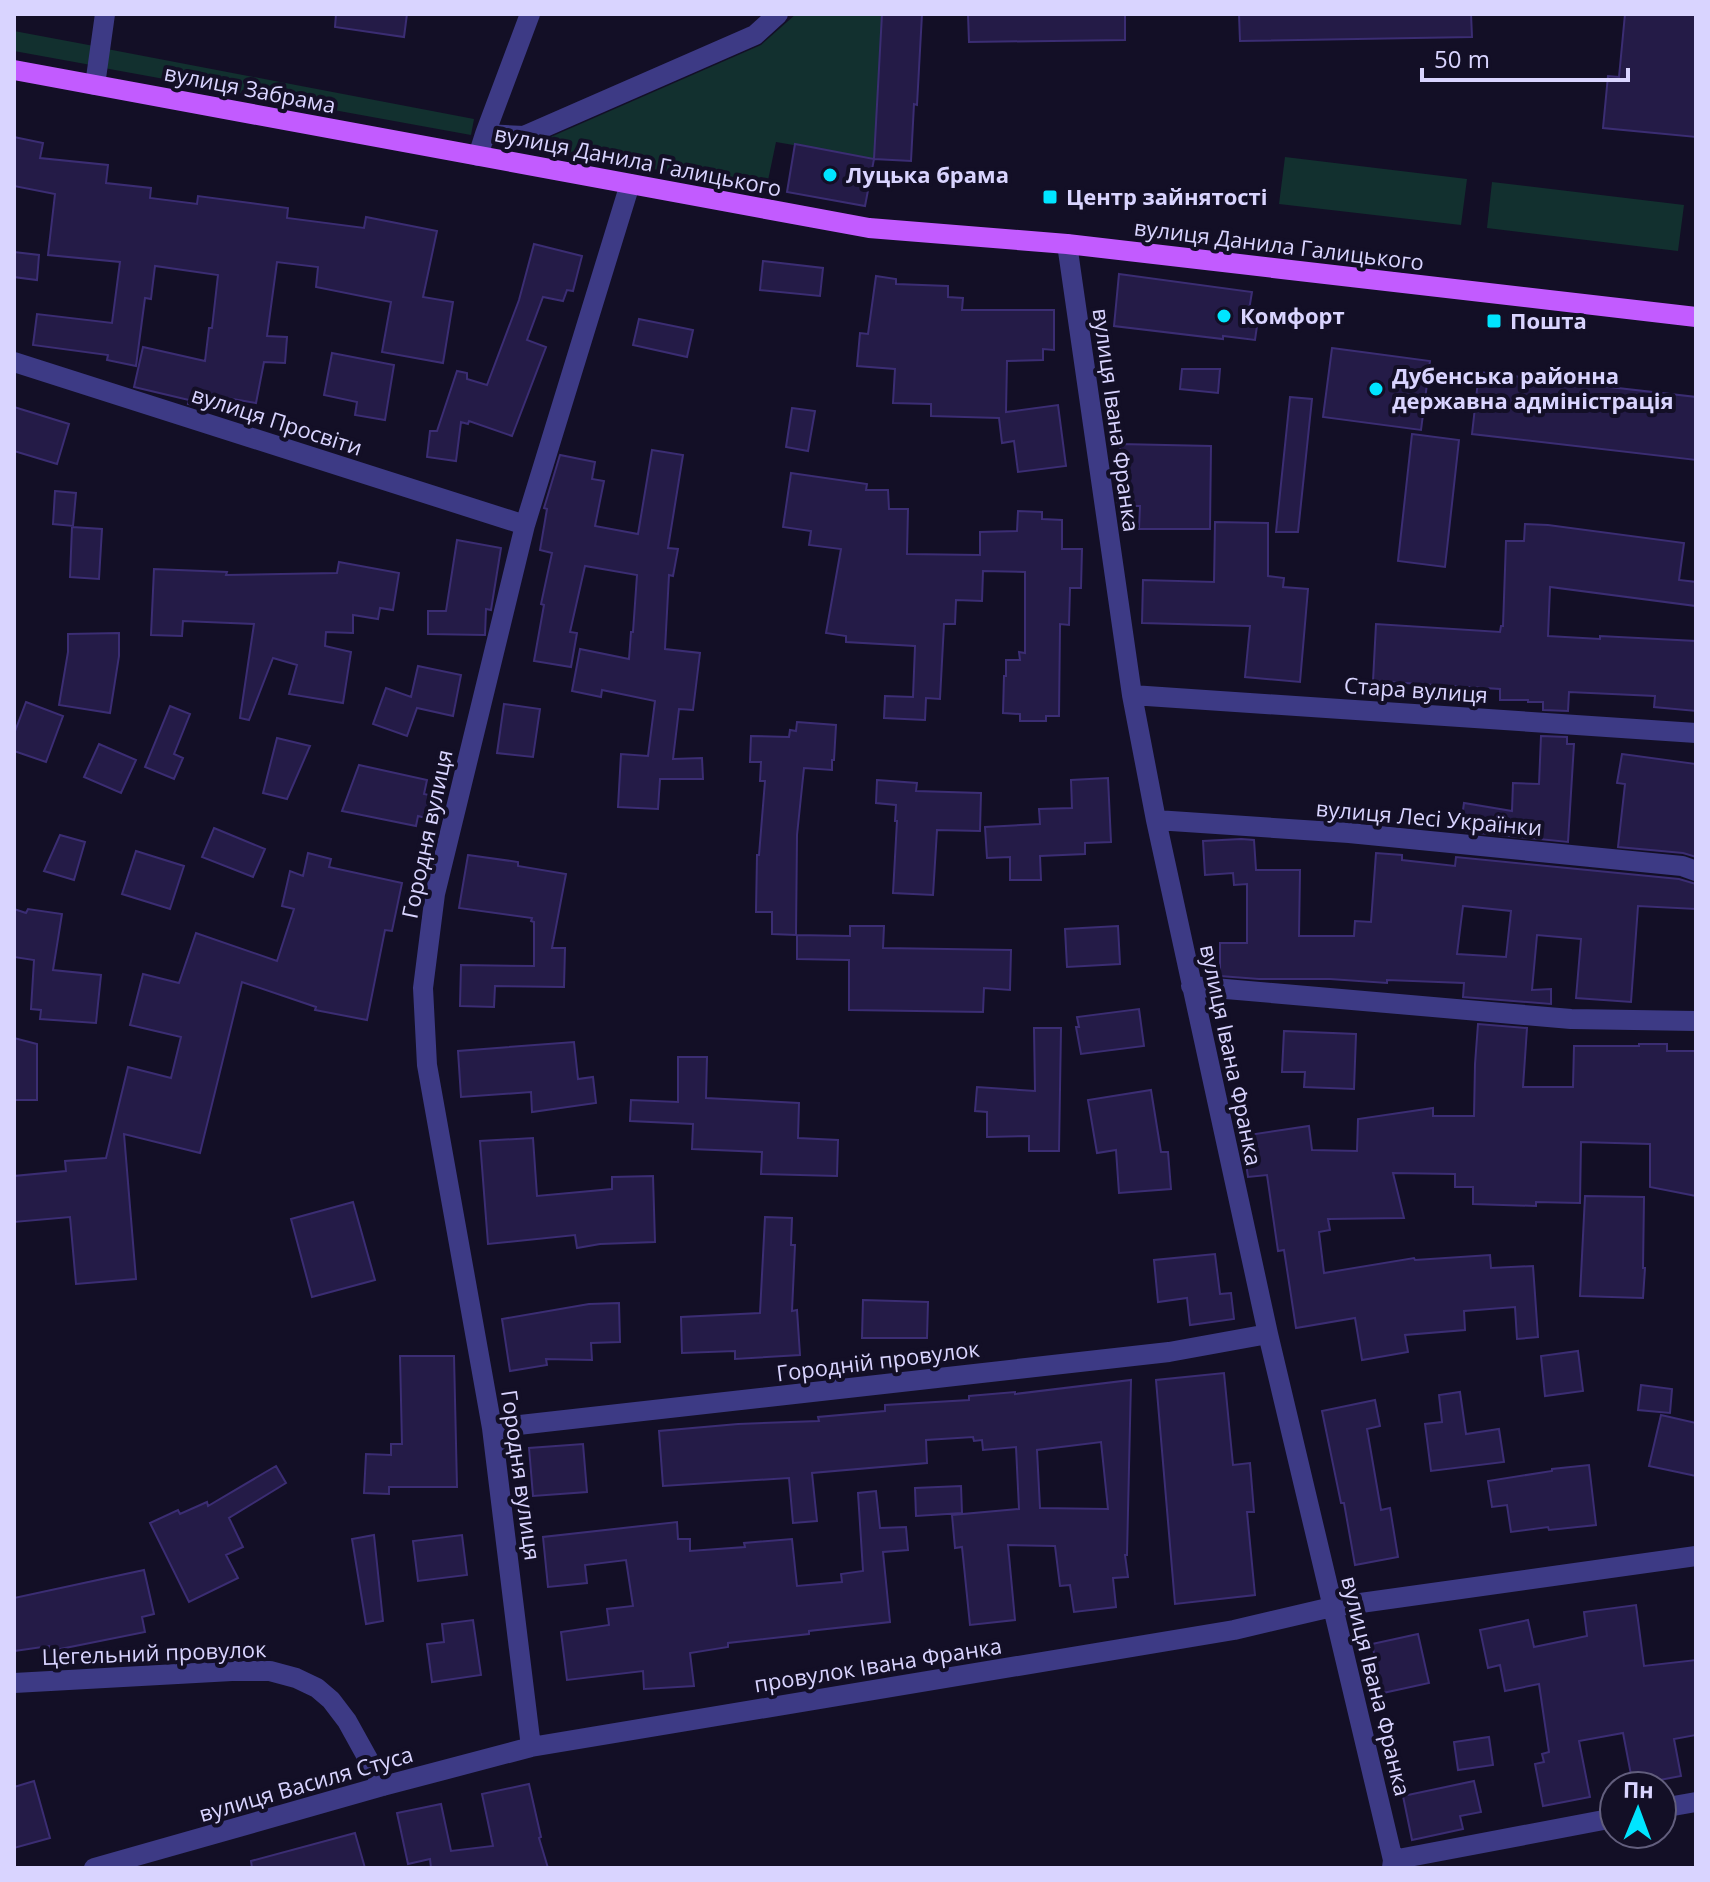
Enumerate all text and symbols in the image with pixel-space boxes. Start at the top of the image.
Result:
scale bar [1422,32,1628,82]
text: 50 m [1434,42,1490,75]
street label: вулиця Забрама [162,57,338,119]
street label: вулиця Данила Галицького [492,117,784,203]
place label: Луцька брама [846,159,1009,189]
marker: Луцька брама [821,166,839,184]
place label: Центр зайнятості [1066,181,1268,211]
marker: Центр зайнятості [1041,188,1059,206]
street label: вулиця Данила Галицького [1132,211,1426,277]
place label: Комфорт [1240,300,1345,330]
place label: Пошта [1510,305,1587,335]
street label: вулиця Івана Франка [1086,306,1148,534]
marker: Комфорт [1215,307,1233,325]
marker: Пошта [1485,312,1503,330]
place label: Дубенська районна державна адміністрація [1392,360,1673,415]
street label: вулиця Просвіти [188,378,366,462]
marker: Дубенська районна державна адміністрація [1367,380,1385,398]
street label: Стара вулиця [1343,669,1489,709]
street label: Городня вулиця [393,747,459,921]
street label: вулиця Лесі Українки [1315,792,1543,842]
street label: вулиця Івана Франка [1194,941,1270,1168]
street label: Городній провулок [775,1333,982,1387]
street label: Городня вулиця [495,1388,549,1562]
street label: вулиця Івана Франка [1335,1573,1419,1799]
street label: провулок Івана Франка [752,1630,1004,1698]
street label: Цегельний провулок [41,1633,267,1671]
street label: вулиця Василя Стуса [195,1738,416,1828]
north arrow [1598,1770,1678,1850]
text: Пн [1623,1774,1654,1804]

